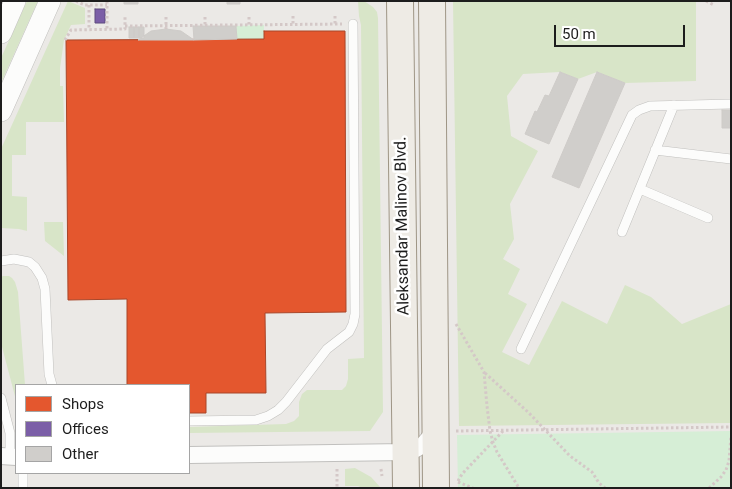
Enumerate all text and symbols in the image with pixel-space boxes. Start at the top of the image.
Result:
scale bar [557,15,688,47]
text: 50 m [562,25,596,43]
street label: Aleksandar Malinov Blvd. [392,137,414,315]
legend [15,384,190,474]
text: Shops [62,395,104,413]
text: Offices [62,420,109,438]
text: Other [62,445,99,463]

